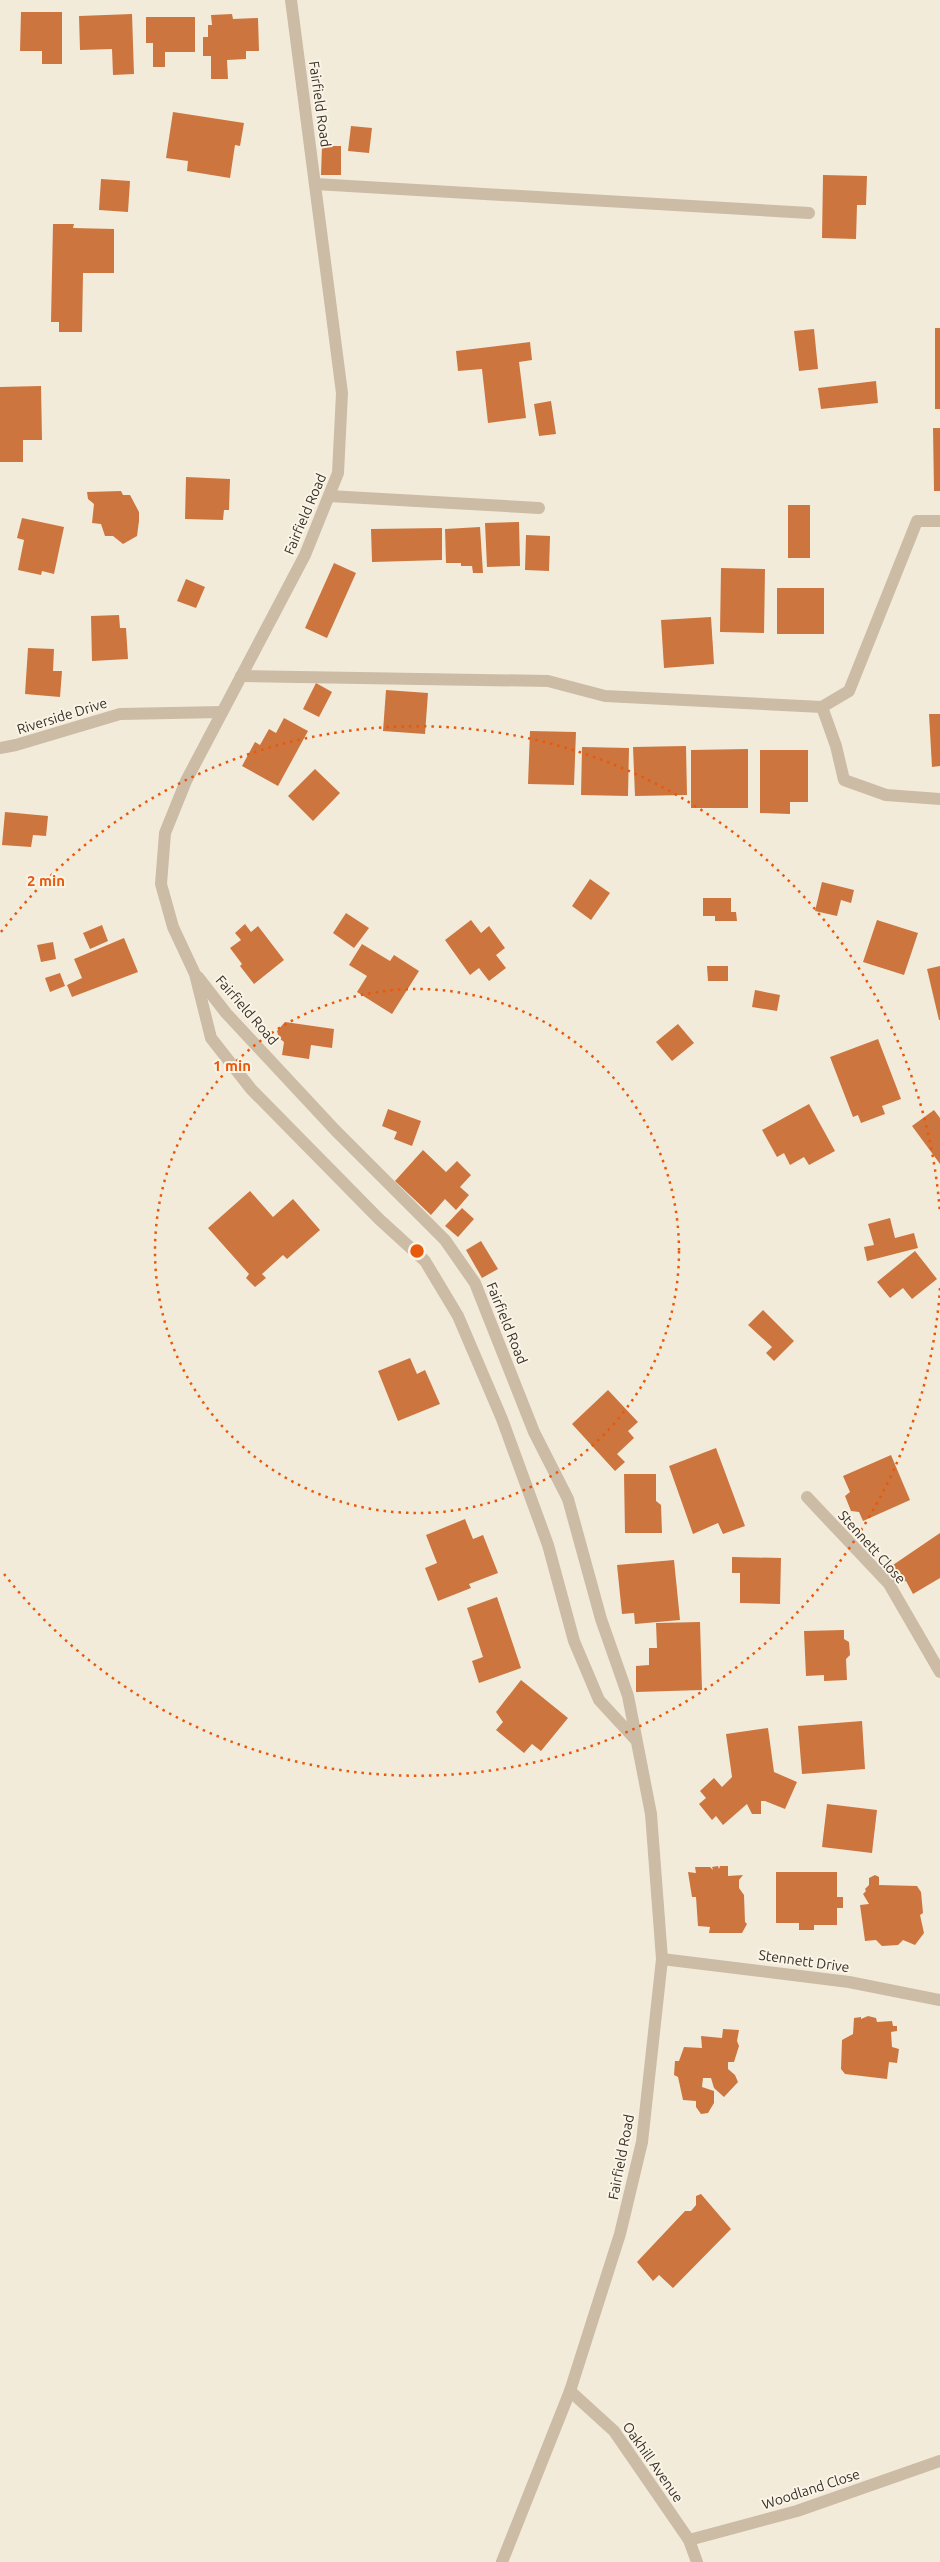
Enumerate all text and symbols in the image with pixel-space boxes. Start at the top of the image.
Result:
street label: Fairfield Road [306,60,334,148]
street label: Fairfield Road [281,471,329,557]
street label: Riverside Drive [15,695,109,737]
text: 2 min [27,872,65,889]
street label: Fairfield Road [213,972,281,1048]
text: 1 min [213,1057,251,1074]
centre of rings [408,1242,426,1260]
street label: Fairfield Road [483,1280,531,1366]
street label: Stennett Close [835,1507,909,1587]
street label: Stennett Drive [758,1947,850,1975]
street label: Fairfield Road [605,2113,637,2201]
street label: Oakhill Avenue [619,2419,687,2505]
street label: Woodland Close [760,2466,862,2512]

